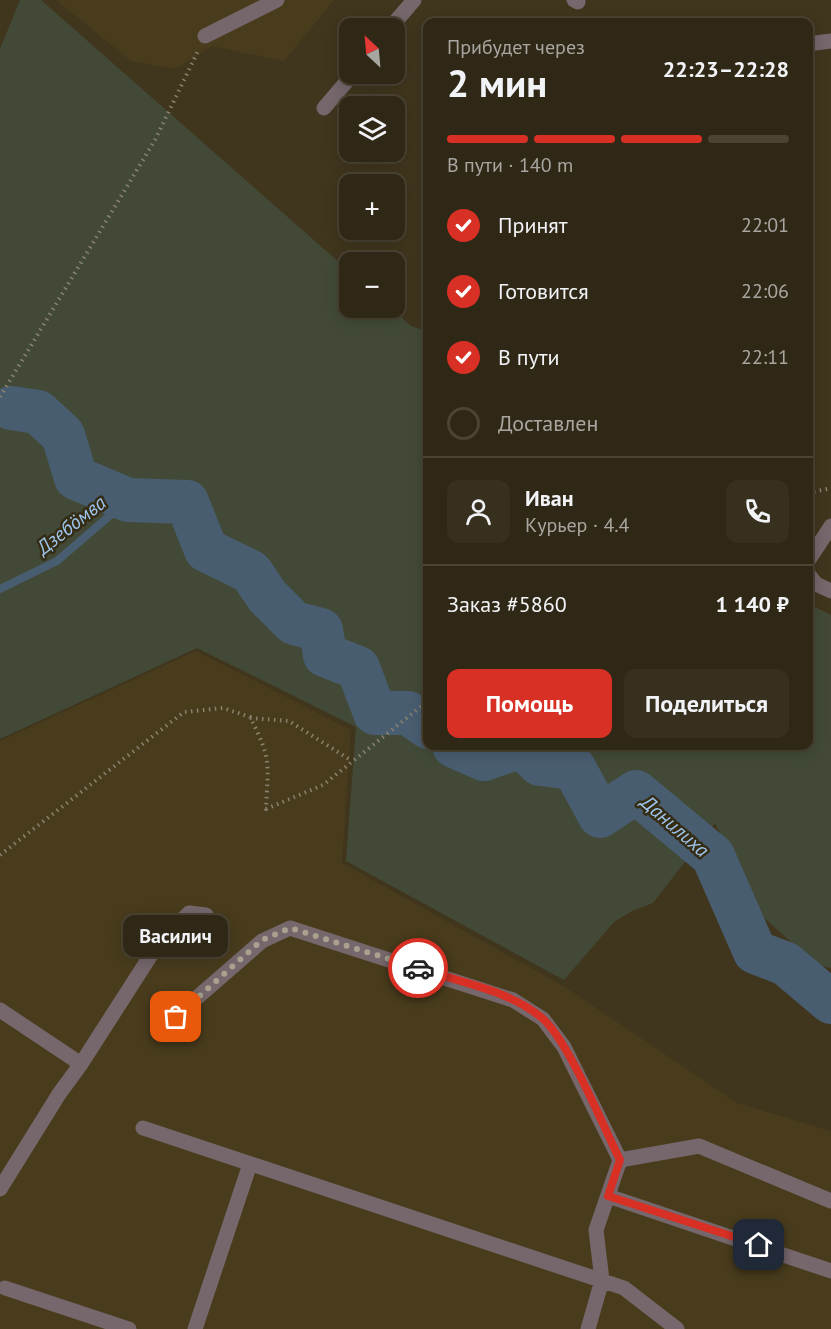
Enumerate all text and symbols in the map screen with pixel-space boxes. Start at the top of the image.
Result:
north arrow [339,18,405,84]
map controls [339,18,405,318]
text: Прибудет через [447,34,585,60]
text: 22:23–22:28 [663,55,789,83]
text: 2 мин [447,57,547,108]
button: layers [339,96,405,162]
text: В пути · 140 m [447,152,573,178]
button: + [339,174,405,240]
icon: check [447,209,480,242]
text: Принят [498,211,568,239]
text: 22:01 [741,212,789,238]
button: − [339,252,405,318]
icon: check [447,275,480,308]
text: Готовится [498,277,589,305]
text: 22:06 [741,278,789,304]
icon: check [447,341,480,374]
text: В пути [498,343,560,371]
text: 22:11 [741,344,789,370]
text: Доставлен [498,409,598,437]
button: person [447,480,510,543]
button: phone [726,480,789,543]
text: Иван [525,484,574,512]
water label: Дзебӧмва [29,489,111,562]
text: Курьер · 4.4 [525,512,629,538]
text: Заказ #5860 [447,590,567,618]
text: 1 140 ₽ [715,590,789,618]
button: Помощь [447,669,612,738]
button: Поделиться [624,669,789,738]
water label: Данилиха [634,788,715,863]
callout: Василич [124,915,228,957]
text: Василич [139,923,212,949]
courier [388,938,448,998]
icon: car [402,952,435,985]
pin [150,991,201,1042]
icon: bag [159,1000,192,1033]
pin [733,1219,784,1270]
icon: home [742,1228,775,1261]

